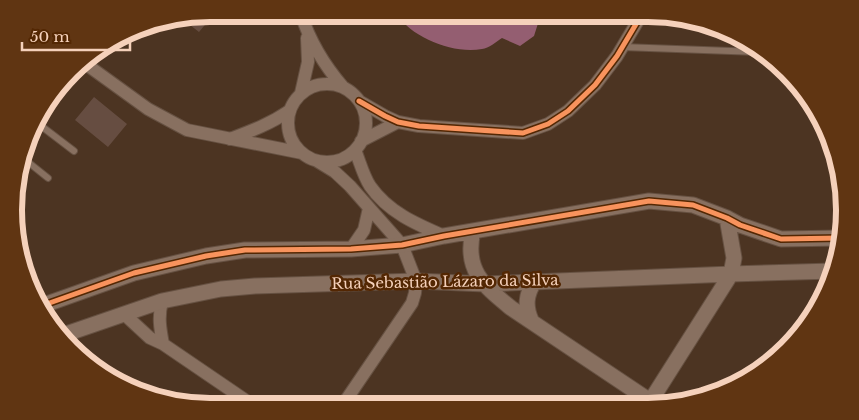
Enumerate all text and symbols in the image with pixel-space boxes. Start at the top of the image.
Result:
scale bar [22,20,130,52]
text: 50 m [30,27,70,46]
street label: Rua Sebastião Lázaro da Silva [331,270,559,293]

